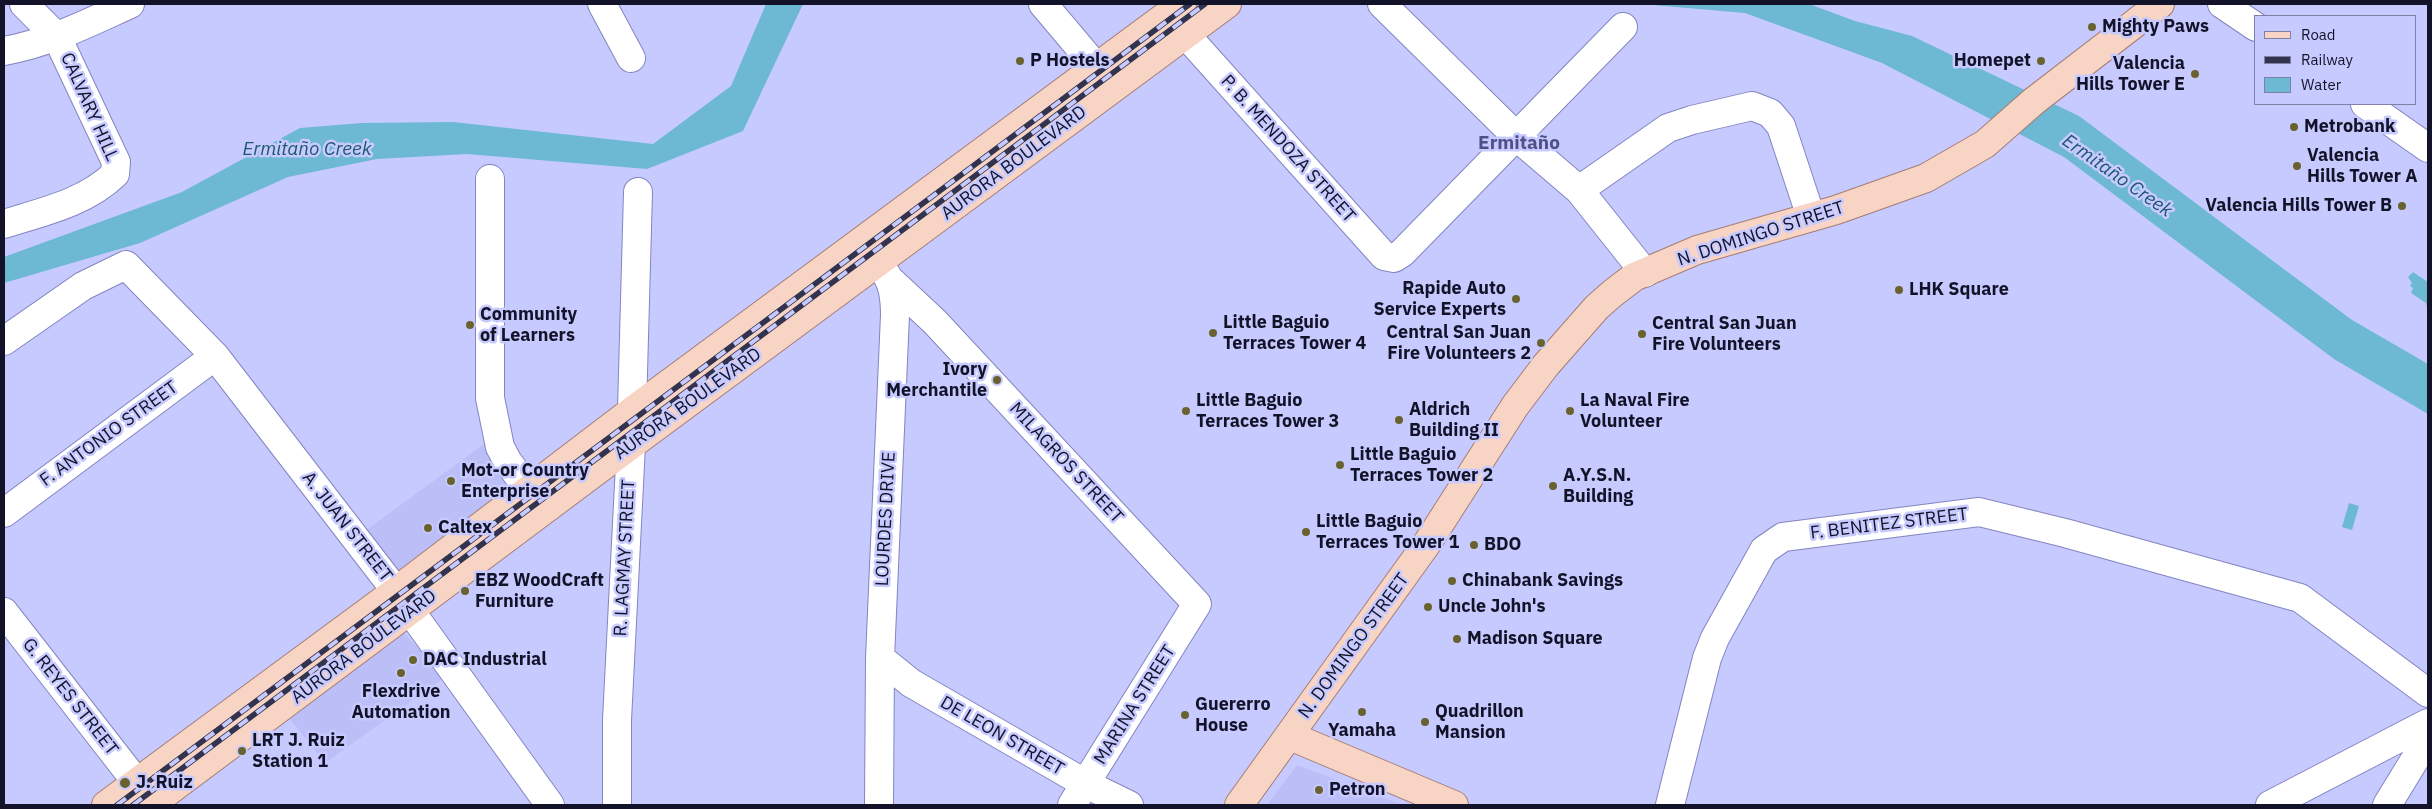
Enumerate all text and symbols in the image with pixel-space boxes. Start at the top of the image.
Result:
legend [2254,15,2417,105]
place label: Mighty Paws [2102,16,2209,38]
marker: Mighty Paws [2086,21,2098,33]
text: Road [2301,25,2336,44]
street label: CALVARY HILL [56,50,122,164]
place label: P Hostels [1030,50,1110,72]
place label: Homepet [1954,50,2031,72]
text: Railway [2301,50,2353,69]
place label: Valencia Hills Tower E [2076,53,2185,96]
marker: P Hostels [1014,55,1026,67]
marker: Homepet [2035,55,2047,67]
marker: Valencia Hills Tower E [2189,68,2201,80]
street label: P. B. MENDOZA STREET [1216,71,1360,227]
text: Water [2301,75,2341,94]
street label: AURORA BOULEVARD [937,101,1091,225]
place label: Metrobank [2304,116,2395,138]
marker: Metrobank [2288,121,2300,133]
water label: Ermitaño Creek [2058,130,2176,222]
district label: Ermitaño [1478,133,1560,155]
water label: Ermitaño Creek [242,139,372,161]
place label: Valencia Hills Tower A [2307,145,2418,188]
marker: Valencia Hills Tower A [2291,160,2303,172]
place label: Valencia Hills Tower B [2205,195,2392,217]
street label: N. DOMINGO STREET [1675,197,1847,271]
marker: Valencia Hills Tower B [2396,200,2408,212]
place label: Rapide Auto Service Experts [1373,278,1506,320]
place label: LHK Square [1909,279,2009,301]
marker: LHK Square [1893,284,1905,296]
marker: Rapide Auto Service Experts [1510,293,1522,305]
place label: Community of Learners [480,304,577,346]
place label: Little Baguio Terraces Tower 4 [1223,312,1366,354]
place label: Central San Juan Fire Volunteers [1652,313,1797,356]
marker: Community of Learners [464,319,476,331]
place label: Central San Juan Fire Volunteers 2 [1386,322,1531,364]
marker: Little Baguio Terraces Tower 4 [1207,327,1219,339]
marker: Central San Juan Fire Volunteers [1636,328,1648,340]
marker: Central San Juan Fire Volunteers 2 [1535,337,1547,349]
street label: AURORA BOULEVARD [610,343,766,465]
place label: Ivory Merchantile [886,359,987,402]
marker: Ivory Merchantile [991,374,1003,386]
street label: F. ANTONIO STREET [36,377,182,491]
place label: Little Baguio Terraces Tower 3 [1196,390,1339,432]
place label: La Naval Fire Volunteer [1580,390,1690,432]
street label: MILAGROS STREET [1005,398,1127,528]
place label: Aldrich Building II [1409,399,1499,442]
marker: Little Baguio Terraces Tower 3 [1180,405,1192,417]
marker: La Naval Fire Volunteer [1564,405,1576,417]
marker: Aldrich Building II [1393,414,1405,426]
place label: Little Baguio Terraces Tower 2 [1350,444,1493,486]
street label: LOURDES DRIVE [872,451,900,587]
marker: Little Baguio Terraces Tower 2 [1334,459,1346,471]
place label: Mot-or Country Enterprise [461,460,589,502]
place label: A.Y.S.N. Building [1563,465,1633,508]
street label: A. JUAN STREET [297,468,397,586]
marker: Mot-or Country Enterprise [445,475,457,487]
street label: R. LAGMAY STREET [610,479,640,637]
marker: A.Y.S.N. Building [1547,480,1559,492]
street label: F. BENITEZ STREET [1809,504,1969,544]
place label: Little Baguio Terraces Tower 1 [1316,511,1459,554]
place label: Caltex [438,517,492,539]
marker: Caltex [422,522,434,534]
marker: Little Baguio Terraces Tower 1 [1300,526,1312,538]
place label: BDO [1484,534,1521,556]
marker: BDO [1468,539,1480,551]
street label: N. DOMINGO STREET [1294,569,1414,723]
place label: EBZ WoodCraft Furniture [475,570,604,612]
place label: Chinabank Savings [1462,570,1623,592]
marker: Chinabank Savings [1446,575,1458,587]
street label: AURORA BOULEVARD [287,585,441,709]
marker: EBZ WoodCraft Furniture [459,585,471,597]
place label: Uncle John's [1438,596,1546,618]
marker: Uncle John's [1422,601,1434,613]
place label: Madison Square [1467,628,1603,650]
marker: Madison Square [1451,633,1463,645]
street label: G. REYES STREET [18,634,122,760]
street label: MARINA STREET [1090,641,1180,769]
place label: DAC Industrial [423,649,547,671]
marker: DAC Industrial [407,654,419,666]
marker: Flexdrive Automation [395,667,407,679]
place label: Flexdrive Automation [351,681,451,724]
street label: DE LEON STREET [936,692,1068,780]
place label: Guererro House [1195,694,1271,736]
place label: Quadrillon Mansion [1435,701,1524,744]
marker: Yamaha [1356,706,1368,718]
marker: Guererro House [1179,709,1191,721]
marker: Quadrillon Mansion [1419,716,1431,728]
place label: Yamaha [1328,720,1396,742]
place label: LRT J. Ruiz Station 1 [252,730,345,772]
marker: LRT J. Ruiz Station 1 [236,745,248,757]
place label: J. Ruiz [136,772,193,794]
marker: J. Ruiz [118,776,132,790]
place label: Petron [1329,779,1386,801]
marker: Petron [1313,784,1325,796]

